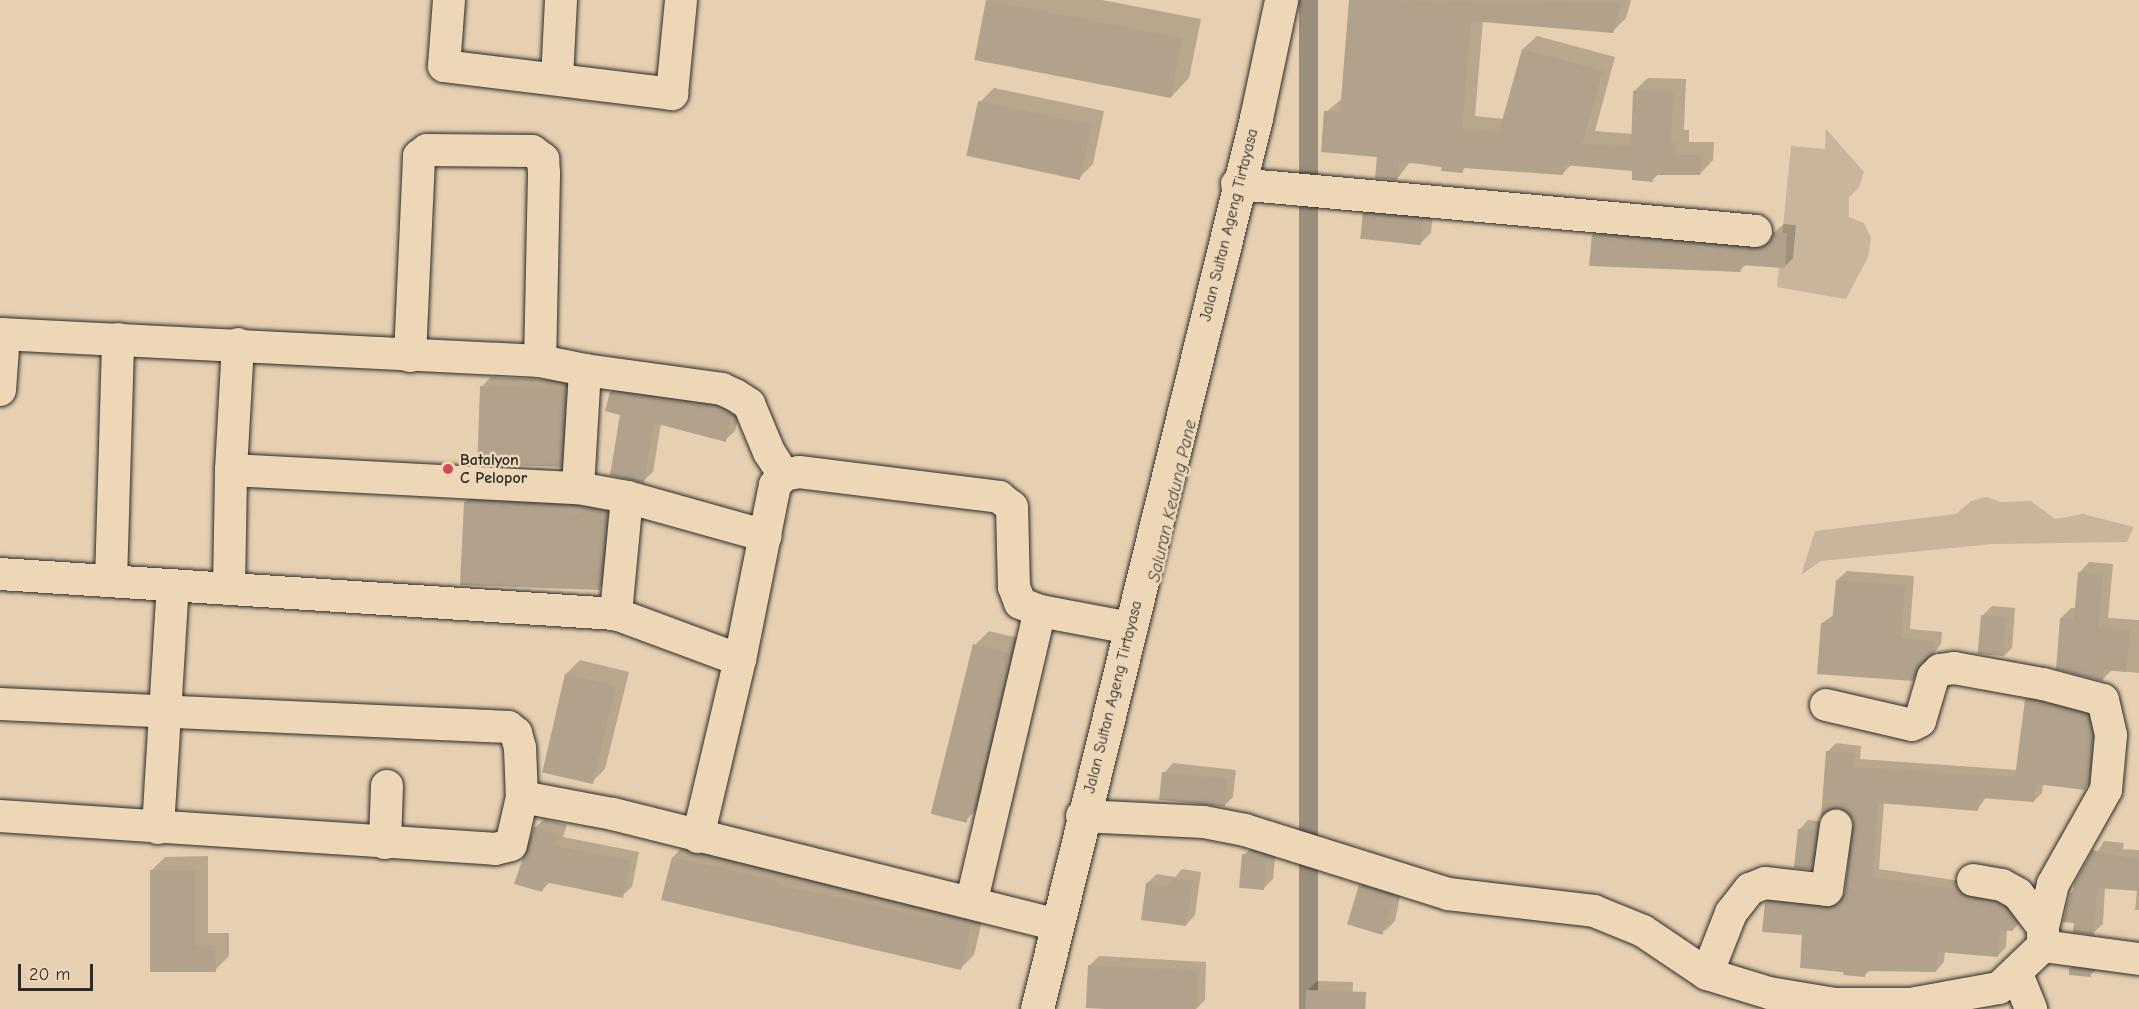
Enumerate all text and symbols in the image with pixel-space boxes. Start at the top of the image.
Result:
street label: Jalan Sultan Ageng Tirtayasa [1196,127,1262,323]
water label: Saluran Kedung Pane [1144,418,1202,584]
place label: Batalyon C Pelopor [460,450,527,488]
marker: Batalyon C Pelopor [441,462,455,476]
street label: Jalan Sultan Ageng Tirtayasa [1080,599,1146,795]
scale bar [21,952,96,990]
text: 20 m [29,964,70,985]

